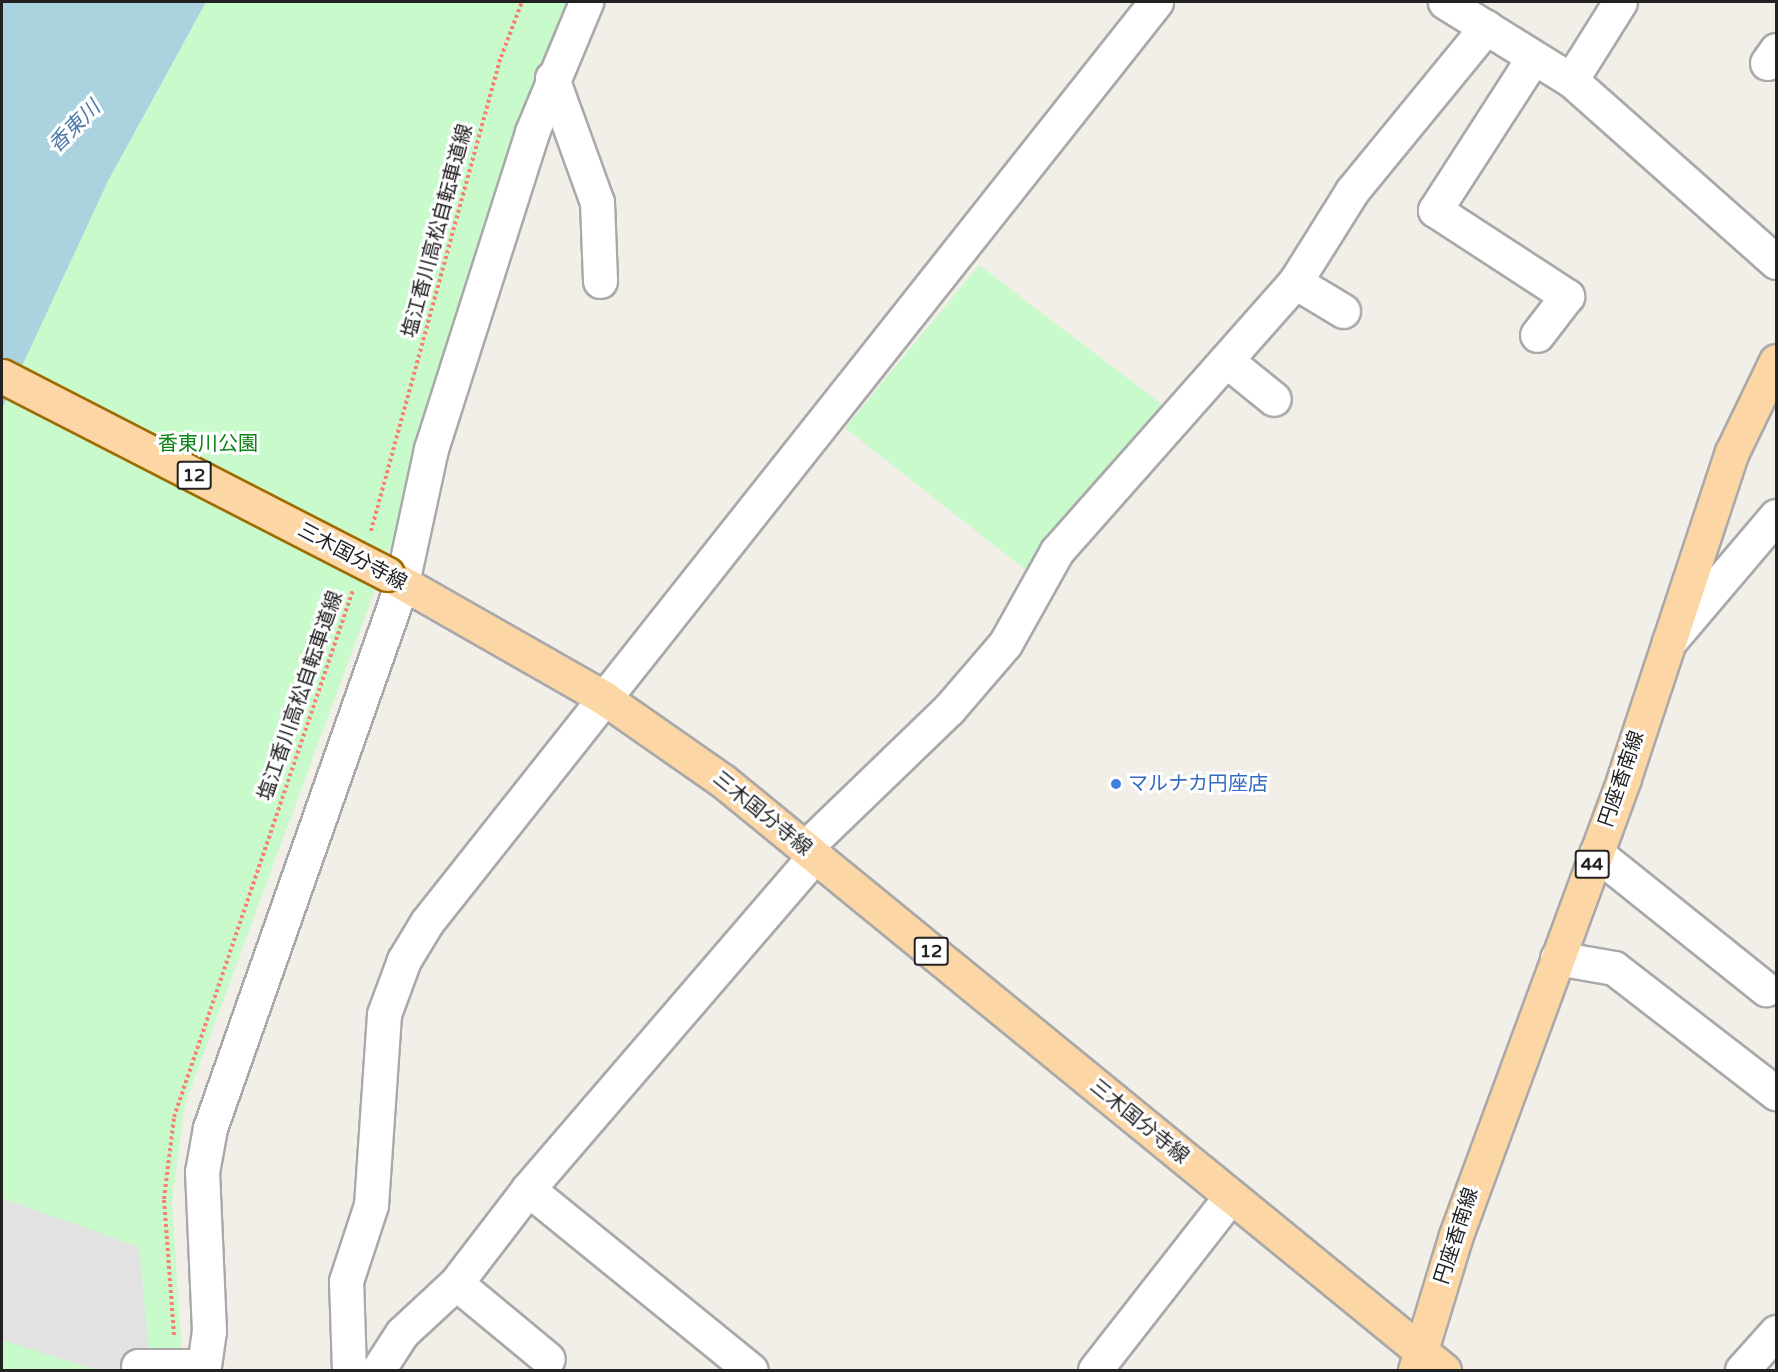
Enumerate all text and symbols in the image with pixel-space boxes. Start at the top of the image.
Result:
water label: 香東川 [44,96,106,158]
street label: 塩江香川高松自転車道線 [398,122,478,340]
park label: 香東川公園 [158,432,258,456]
road number: 12 [176,460,212,490]
street label: 三木国分寺線 [293,518,411,596]
street label: 塩江香川高松自転車道線 [254,588,348,804]
street label: 円座香南線 [1594,728,1650,830]
street label: 三木国分寺線 [708,767,816,861]
place label: マルナカ円座店 [1128,772,1268,796]
marker: マルナカ円座店 [1109,777,1123,791]
road number: 44 [1574,849,1610,879]
road number: 12 [913,936,949,966]
street label: 三木国分寺線 [1085,1075,1193,1169]
street label: 円座香南線 [1430,1185,1484,1287]

